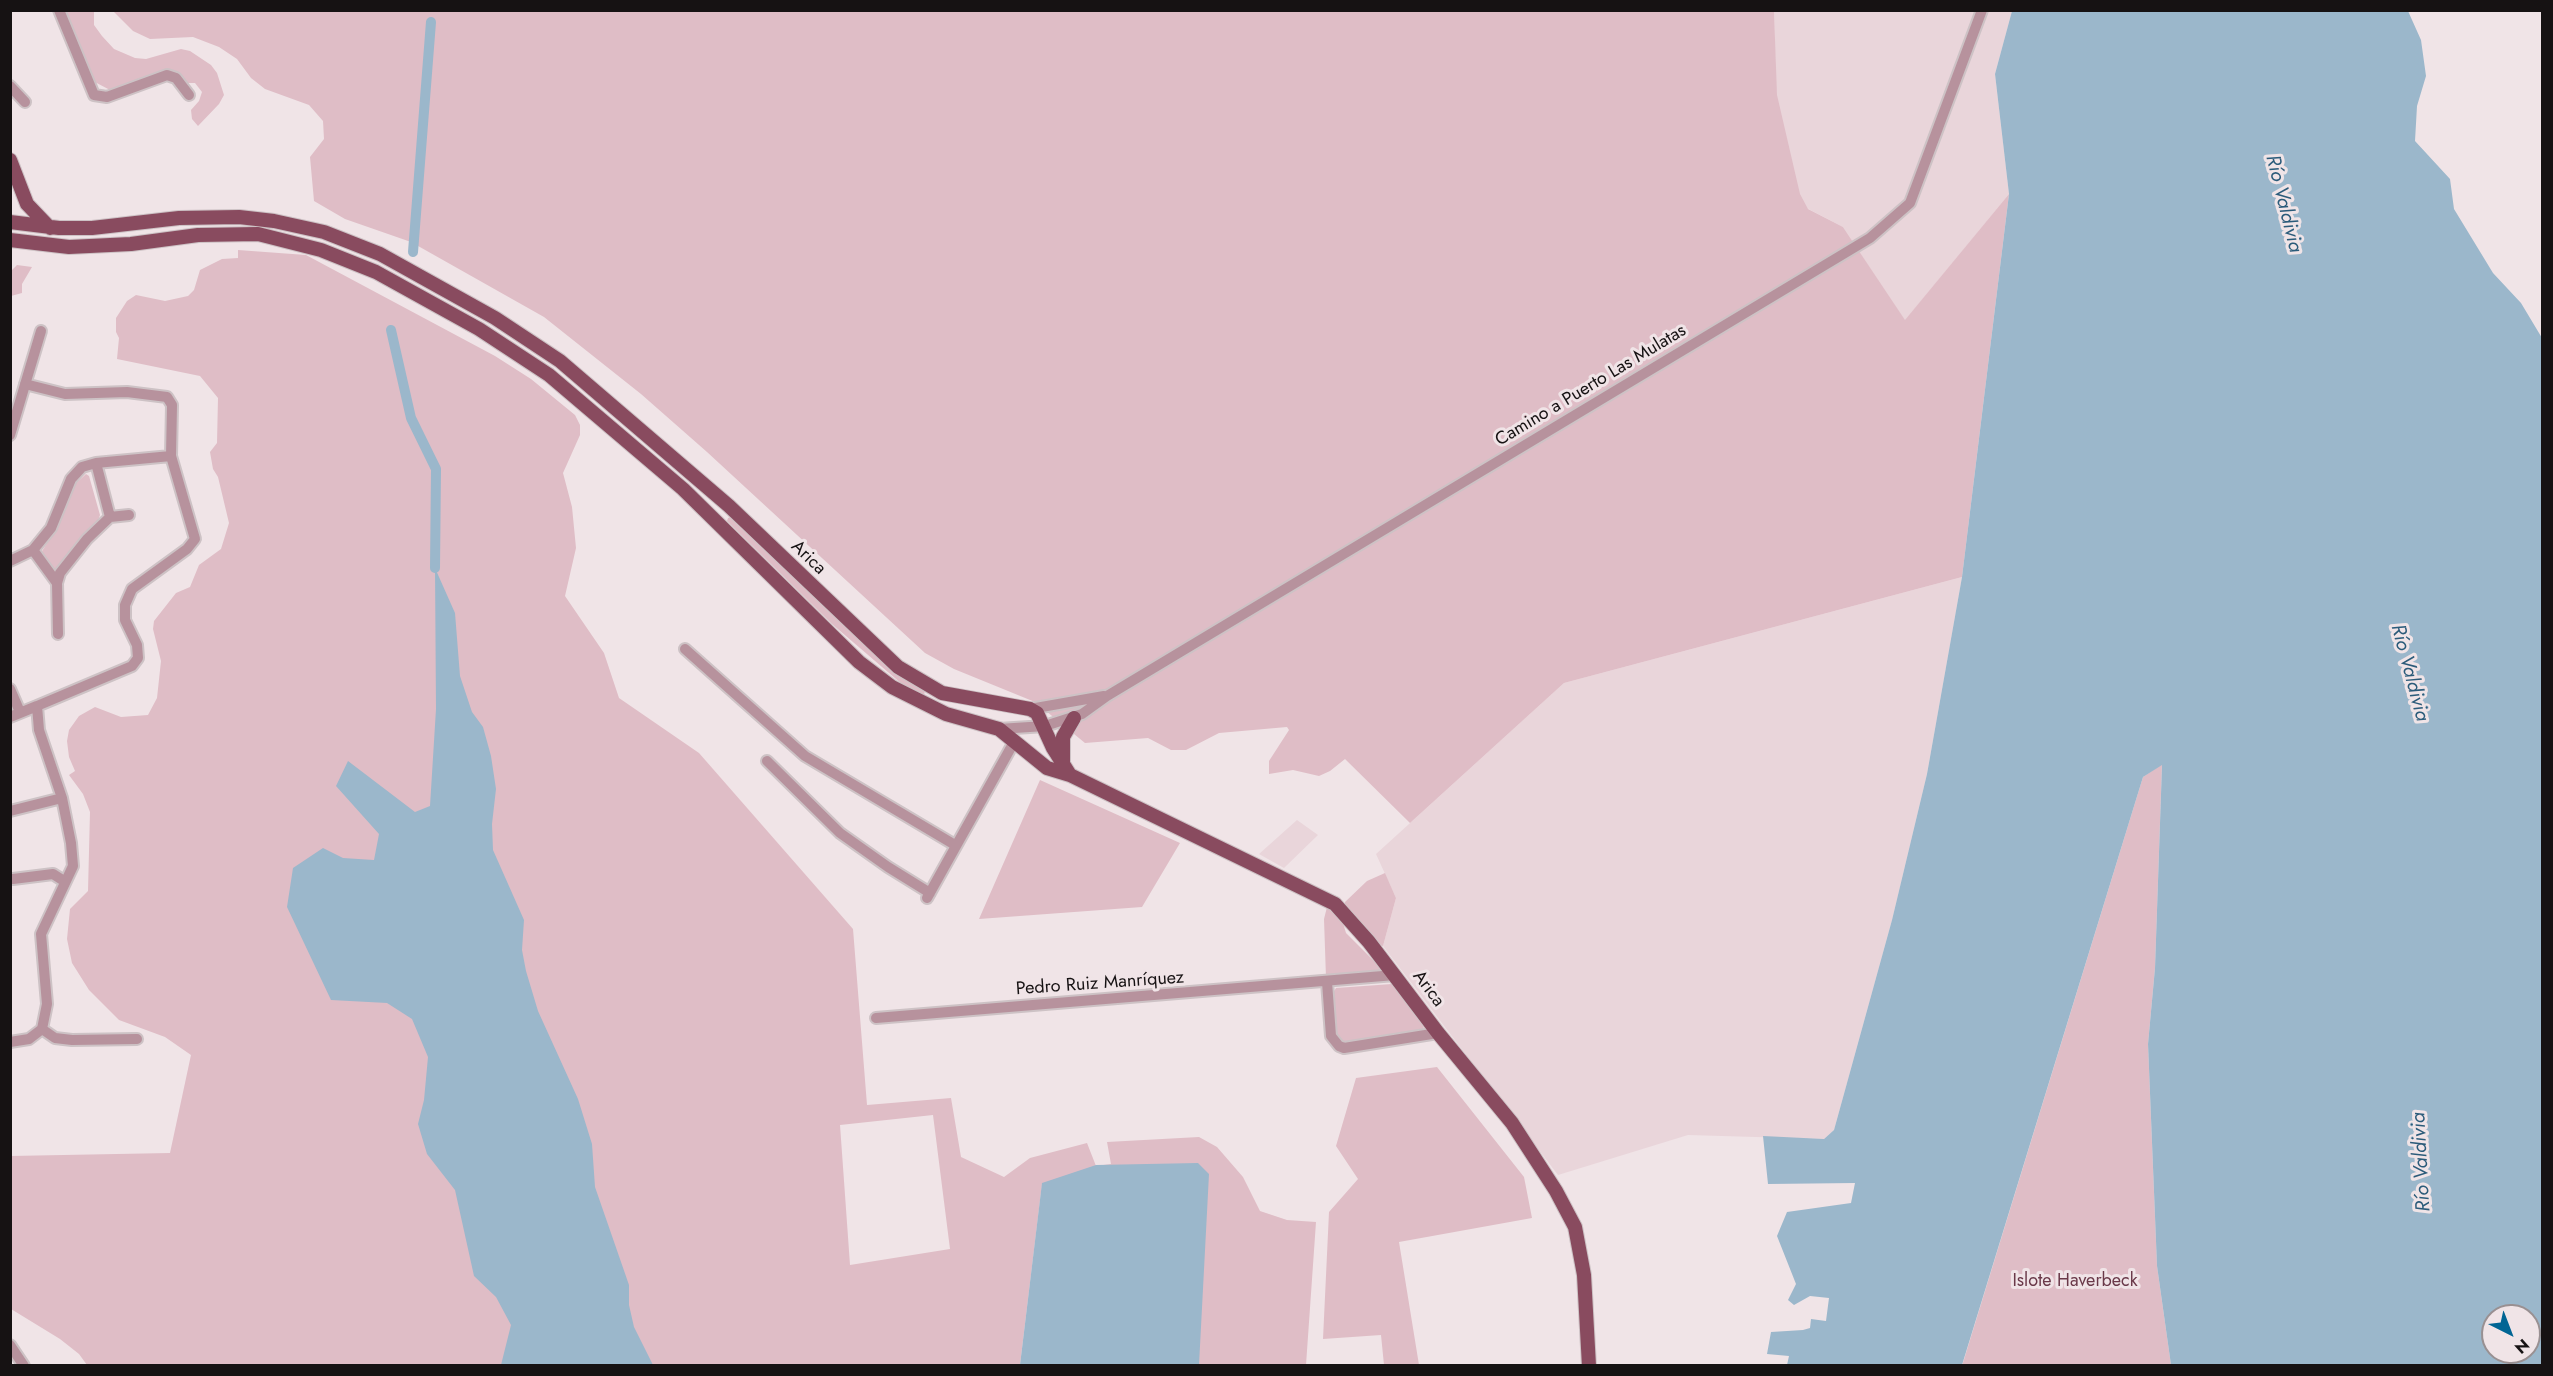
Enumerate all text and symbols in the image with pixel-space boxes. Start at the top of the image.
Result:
water label: Río Valdivia [2259,153,2307,255]
street label: Camino a Puerto Las Mulatas [1492,320,1690,452]
street label: Arica [786,536,830,580]
water label: Río Valdivia [2385,622,2433,724]
street label: Pedro Ruiz Manríquez [1015,967,1185,1001]
street label: Arica [1407,967,1449,1011]
water label: Río Valdivia [2407,1112,2437,1212]
park label: Islote Haverbeck [2012,1271,2138,1293]
north arrow [2481,1304,2541,1364]
text: N [2510,1333,2534,1359]

